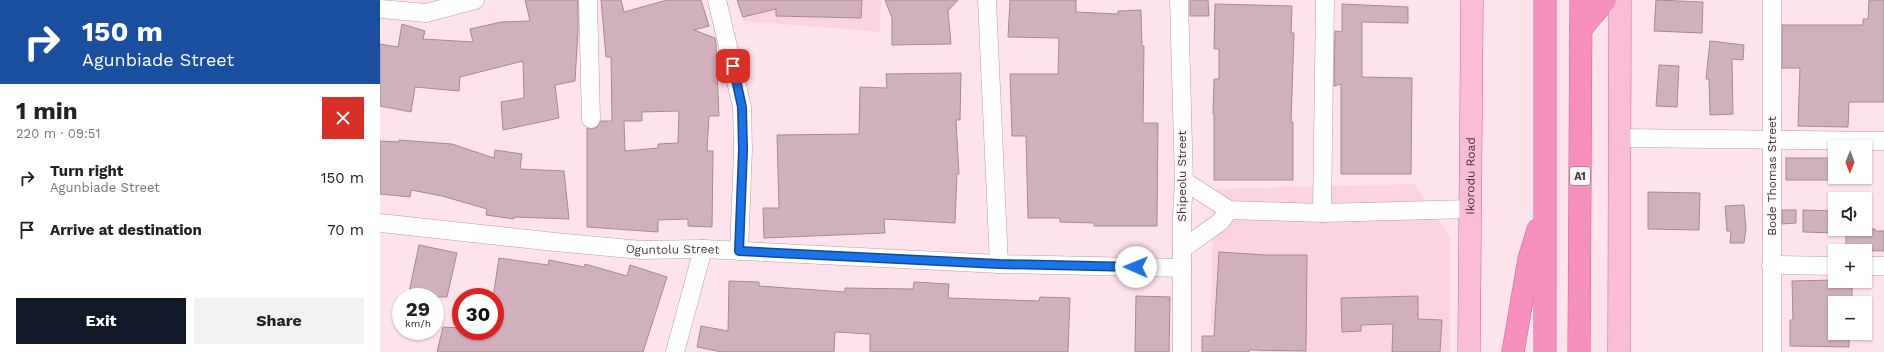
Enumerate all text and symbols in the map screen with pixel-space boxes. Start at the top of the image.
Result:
text: 150 m [82,15,163,48]
icon: right [16,16,68,68]
text: Agunbiade Street [82,49,234,70]
pin [716,49,750,83]
icon: arrive [722,55,744,77]
text: 1 min [16,97,78,125]
button: close [322,97,364,139]
street label: Bode Thomas Street [1765,116,1779,236]
text: 220 m · 09:51 [16,126,100,141]
street label: Shipeolu Street [1175,130,1189,222]
street label: Ikorodu Road [1463,137,1478,215]
north arrow [1828,140,1872,184]
map controls [1828,140,1872,340]
text: Turn right [50,162,123,180]
icon: right [16,167,38,189]
road number: A1 [1570,167,1590,185]
text: 150 m [321,169,364,187]
text: Agunbiade Street [50,180,160,195]
button: sound [1828,192,1872,236]
icon: arrive [16,219,38,241]
text: Arrive at destination [50,221,202,239]
text: 70 m [327,221,364,239]
street label: Oguntolu Street [625,242,720,257]
button: + [1828,244,1872,288]
position arrow [1115,246,1157,288]
speed limit sign: 30 [452,288,504,340]
button: − [1828,296,1872,340]
text: 29 [406,297,430,321]
button: Exit [16,298,186,344]
button: Share [194,298,364,344]
text: km/h [405,318,431,329]

